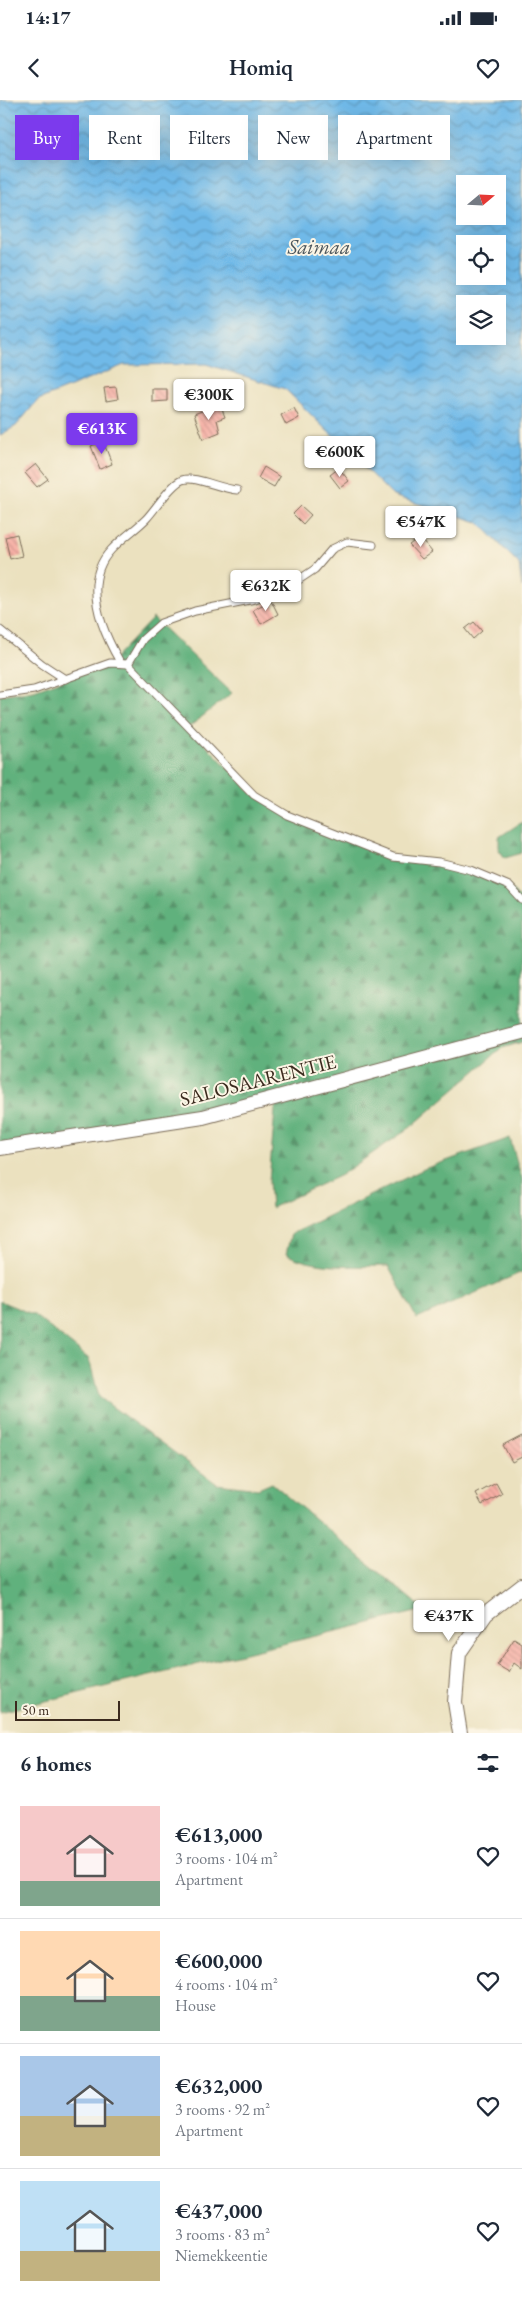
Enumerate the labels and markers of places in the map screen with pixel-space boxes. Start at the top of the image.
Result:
pin: €300K [174,378,244,421]
pin: €613K [67,412,137,455]
pin: €600K [305,436,375,478]
pin: €547K [386,506,456,548]
pin: €632K [231,570,301,612]
pin: €437K [414,1600,484,1642]

